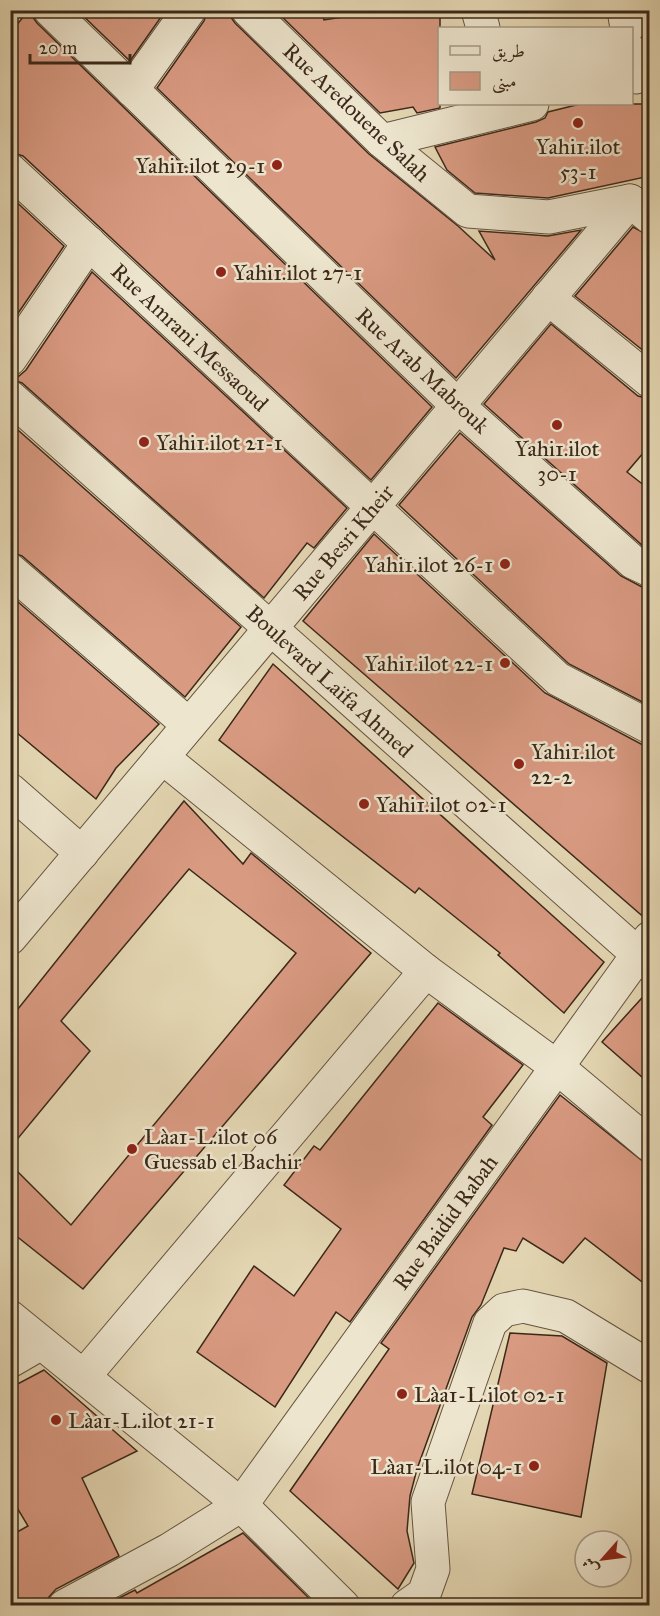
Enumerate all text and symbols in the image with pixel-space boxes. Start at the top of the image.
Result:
scale bar [30,27,130,65]
legend [438,27,633,105]
text: 20 m [39,37,77,59]
street label: Rue Aredouene Salah [277,37,436,188]
text: طريق [492,40,525,63]
text: مبنى [492,70,517,94]
marker: Yahi1.ilot 53-1 [571,116,585,130]
place label: Yahi1.ilot 53-1 [536,133,620,185]
place label: Yahi1.ilot 29-1 [136,152,265,179]
marker: Yahi1.ilot 29-1 [270,158,284,172]
street label: Rue Amrani Messaoud [105,257,274,417]
place label: Yahi1.ilot 27-1 [233,259,362,286]
marker: Yahi1.ilot 27-1 [214,265,228,279]
street label: Rue Arab Mabrouk [350,302,496,440]
marker: Yahi1.ilot 30-1 [550,418,564,432]
place label: Yahi1.ilot 21-1 [156,429,282,456]
marker: Yahi1.ilot 21-1 [137,435,151,449]
place label: Yahi1.ilot 30-1 [515,435,599,487]
street label: Rue Besri Kheir [287,478,400,606]
place label: Yahi1.ilot 26-1 [364,551,493,578]
marker: Yahi1.ilot 26-1 [498,557,512,571]
street label: Boulevard Laïfa Ahmed [241,599,419,763]
place label: Yahi1.ilot 22-1 [365,650,493,677]
marker: Yahi1.ilot 22-1 [498,656,512,670]
place label: Yahi1.ilot 22-2 [531,738,616,790]
marker: Yahi1.ilot 22-2 [512,757,526,771]
place label: Yahi1.ilot 02-1 [376,791,507,818]
marker: Yahi1.ilot 02-1 [357,797,371,811]
place label: Làa1-L.ilot 06 Guessab el Bachir [144,1123,302,1175]
marker: Làa1-L.ilot 06 Guessab el Bachir [125,1142,139,1156]
street label: Rue Baidid Rabah [387,1149,503,1295]
place label: Làa1-L.ilot 02-1 [414,1381,564,1408]
marker: Làa1-L.ilot 02-1 [395,1387,409,1401]
place label: Làa1-L.ilot 21-1 [68,1407,214,1434]
marker: Làa1-L.ilot 21-1 [49,1413,63,1427]
place label: Làa1-L.ilot 04-1 [370,1453,522,1480]
marker: Làa1-L.ilot 04-1 [527,1459,541,1473]
north arrow [573,1529,633,1589]
text: ش [578,1554,602,1577]

